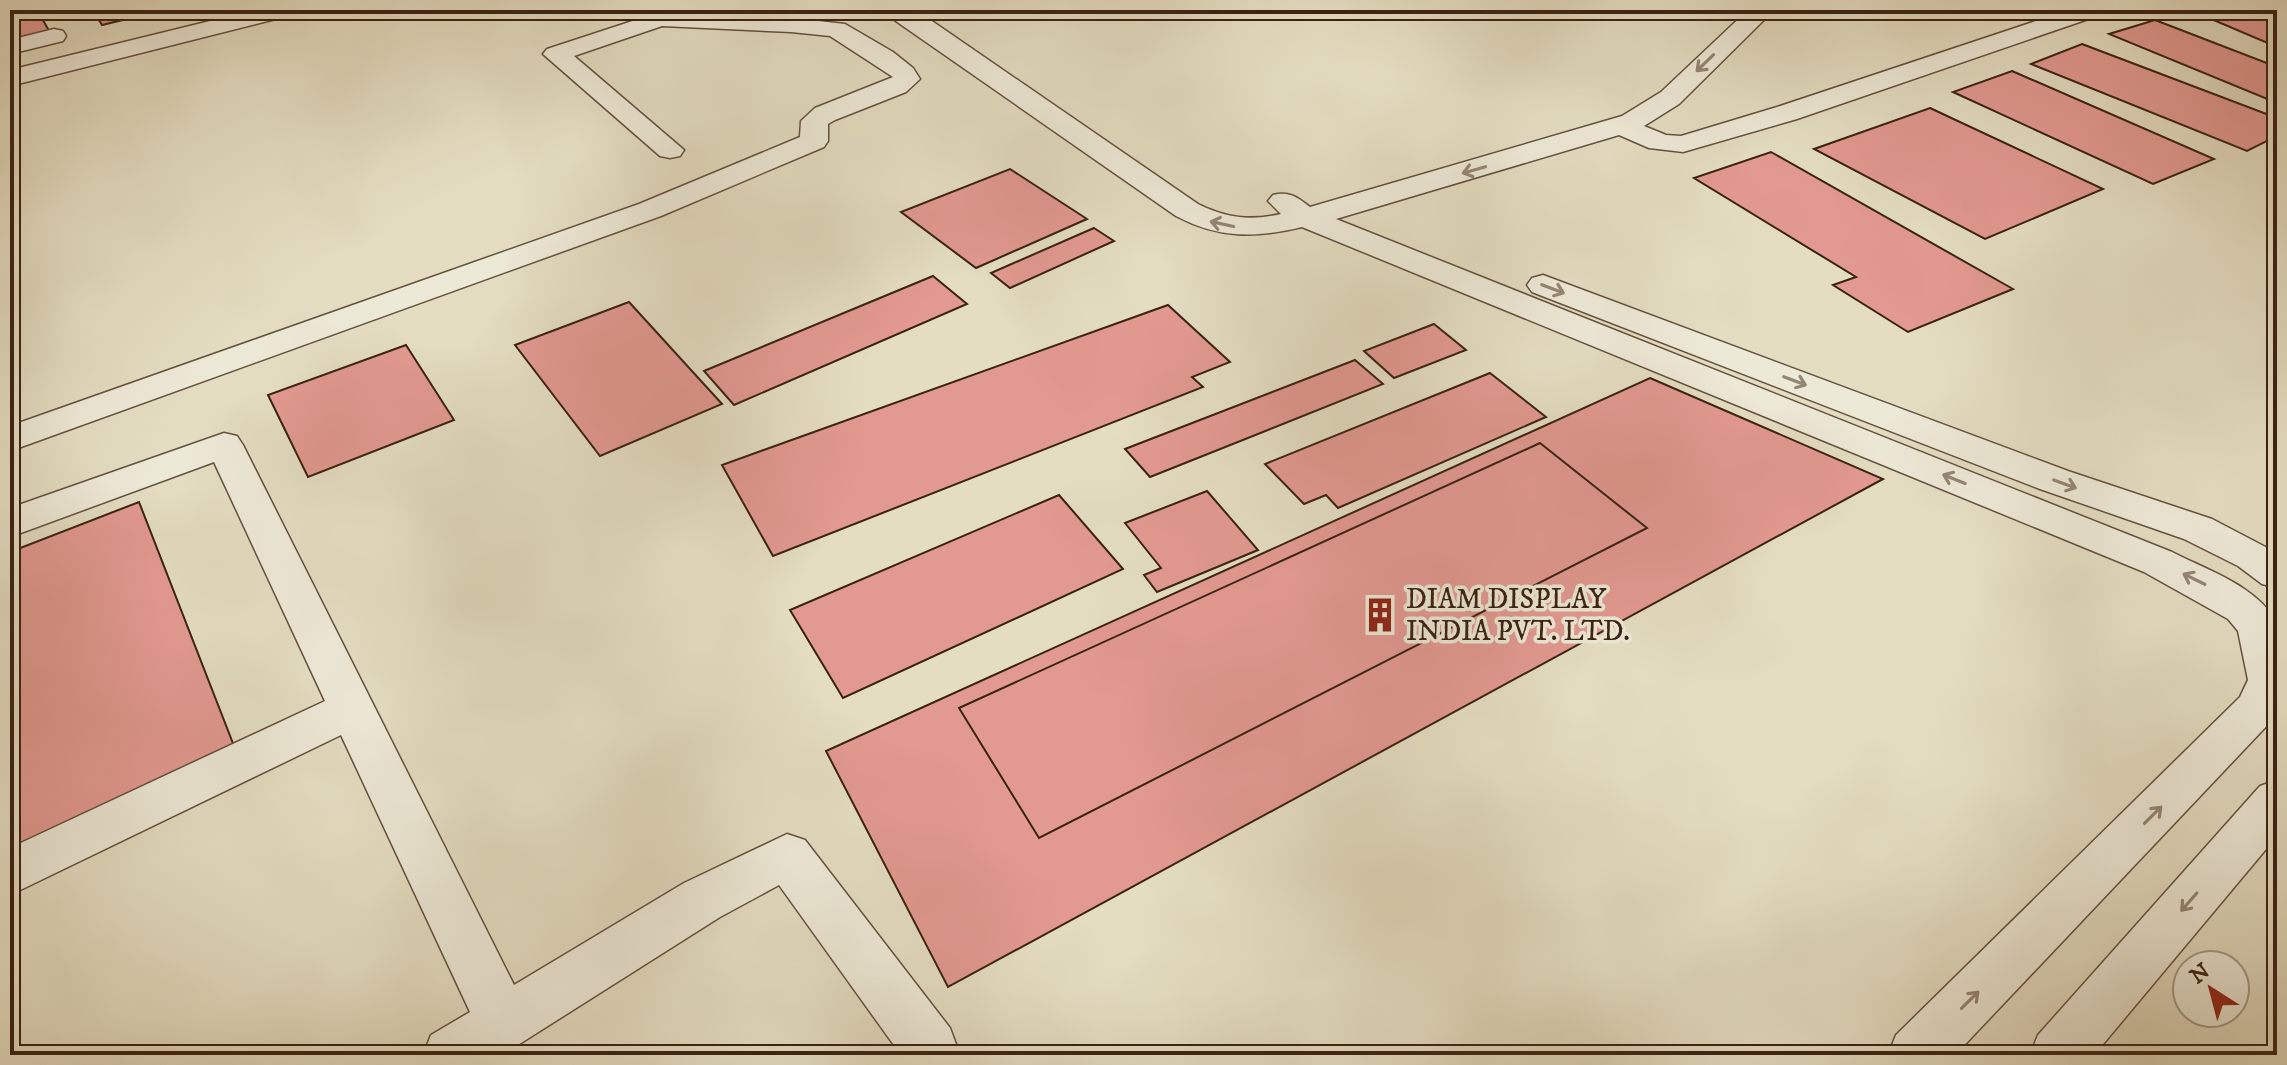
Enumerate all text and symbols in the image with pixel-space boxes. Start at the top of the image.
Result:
one-way arrow [1696,54,1716,72]
one-way arrow [1461,163,1487,178]
one-way arrow [1210,216,1235,231]
one-way arrow [1540,283,1565,297]
one-way arrow [1783,375,1807,389]
one-way arrow [1942,471,1967,486]
one-way arrow [2052,478,2076,492]
one-way arrow [2182,571,2206,586]
place label: DIAM DISPLAY INDIA PVT. LTD. [1406,582,1630,649]
building icon: DIAM DISPLAY INDIA PVT. LTD. [1361,596,1399,634]
one-way arrow [2143,806,2162,825]
one-way arrow [2181,892,2199,912]
north arrow [2171,949,2251,1029]
text: N [2185,958,2215,990]
one-way arrow [1960,990,1980,1010]

